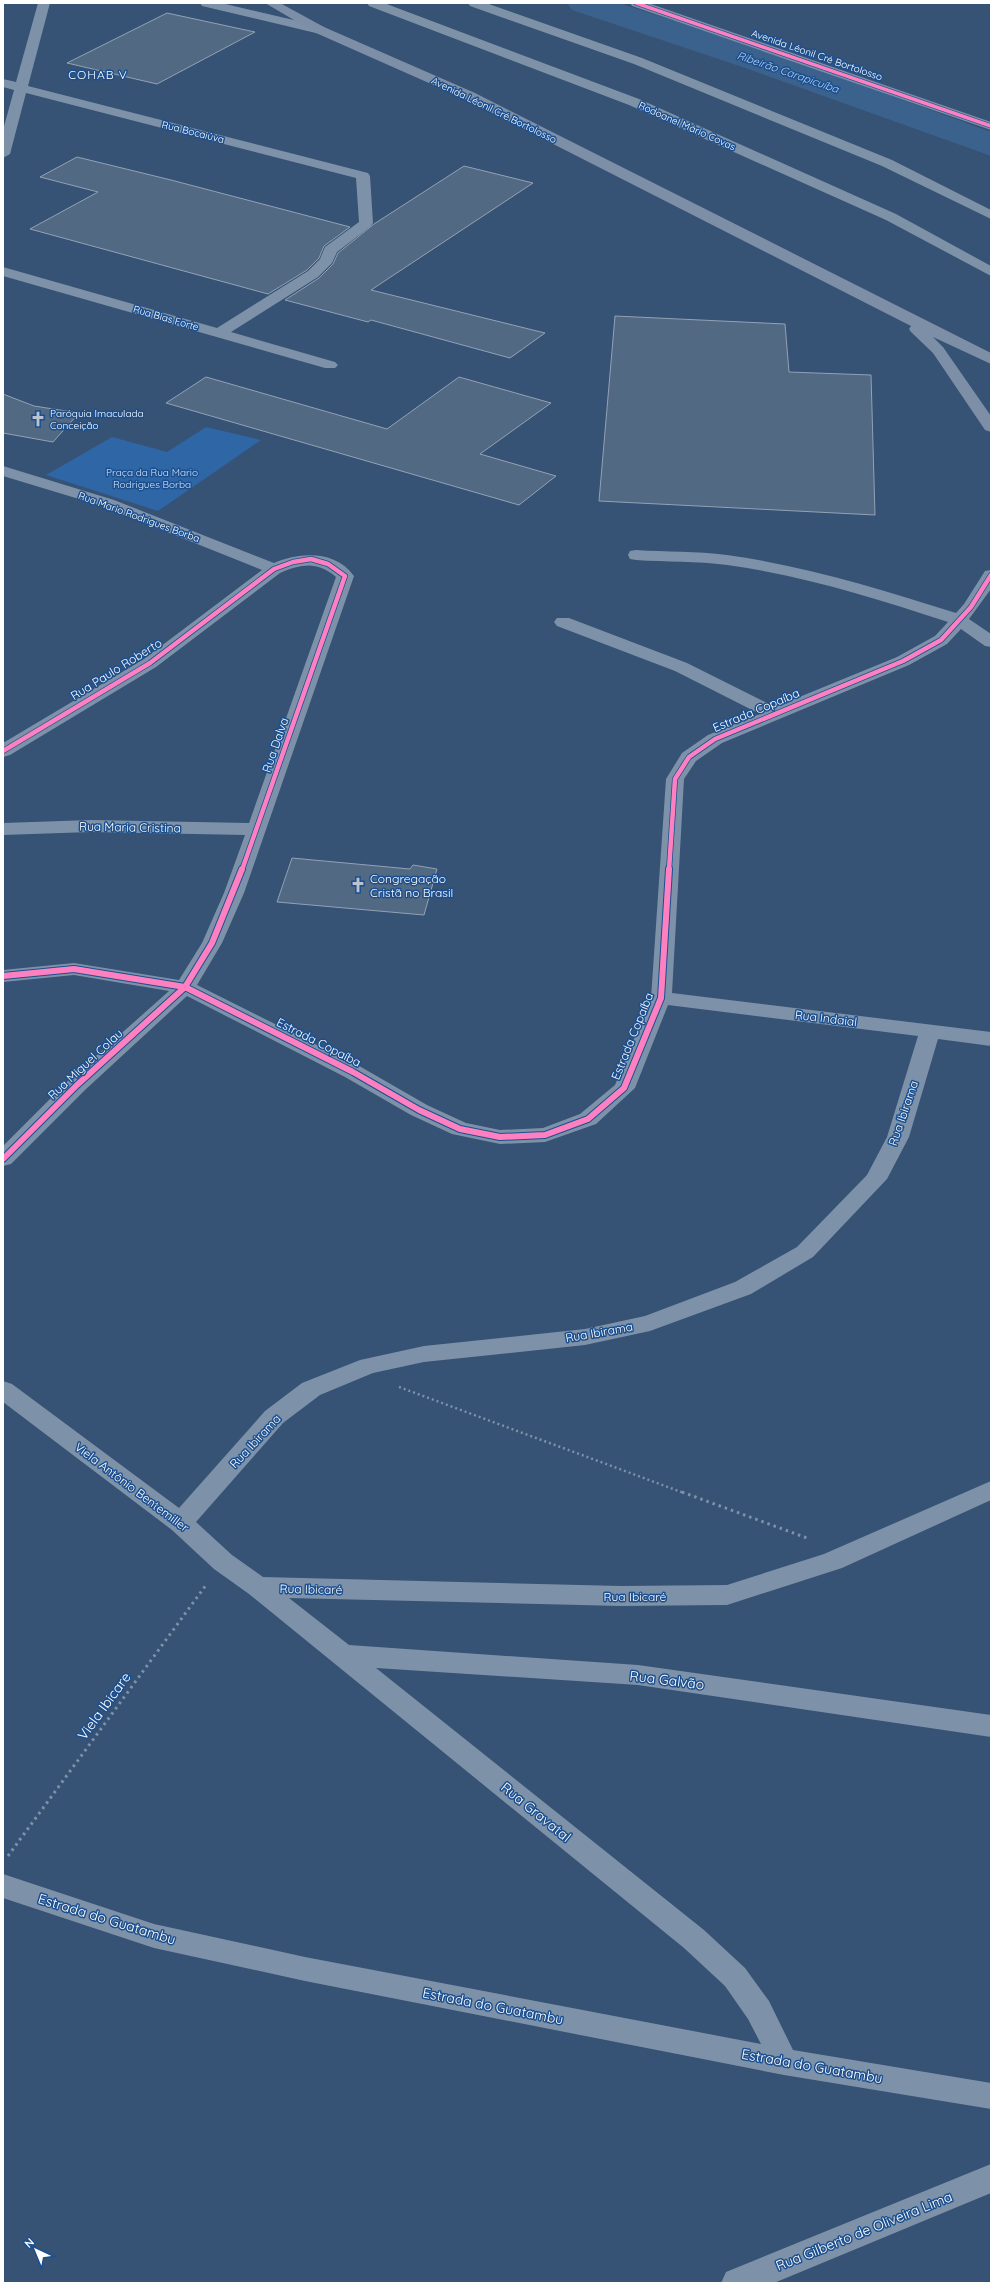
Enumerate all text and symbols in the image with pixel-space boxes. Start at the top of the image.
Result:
street label: Avenida Léonil Cré Bortolosso [750,26,884,84]
water label: Ribeirão Carapicuíba [735,48,842,96]
district label: COHAB V [68,67,128,82]
street label: Avenida Léonil Cré Bortolosso [429,74,559,146]
street label: Rodoanel Mário Covas [636,99,738,153]
street label: Rua Bocaiúva [160,118,226,146]
street label: Rua Bias Forte [132,302,201,334]
place label: Paróquia Imaculada Conceição [50,407,144,432]
church icon: Paróquia Imaculada Conceição [29,410,47,428]
park label: Praça da Rua Mario Rodrigues Borba [106,466,198,491]
street label: Rua Mario Rodrigues Borba [76,489,202,545]
street label: Rua Paulo Roberto [68,635,164,703]
street label: Estrada Copaíba [710,685,802,735]
street label: Rua Dalva [259,715,291,775]
street label: Rua Maria Cristina [79,819,181,835]
place label: Congregação Cristã no Brasil [370,871,453,900]
church icon: Congregação Cristã no Brasil [349,876,367,894]
street label: Estrada Copaíba [608,990,656,1082]
street label: Rua Indaial [794,1007,858,1029]
street label: Estrada Copaíba [274,1014,364,1070]
street label: Rua Miguel Colau [45,1026,125,1102]
street label: Rua Ibirama [885,1078,921,1148]
street label: Rua Ibirama [564,1319,634,1345]
street label: Rua Ibirama [226,1411,284,1471]
street label: Viela Antônio Bentemiller [72,1439,192,1535]
street label: Rua Ibicaré [279,1581,343,1597]
street label: Rua Ibicaré [604,1589,667,1604]
street label: Rua Galvão [629,1666,705,1694]
street label: Viela Ibicare [73,1669,135,1743]
street label: Rua Gravatal [497,1778,575,1846]
street label: Estrada do Guatambu [36,1889,178,1949]
street label: Estrada do Guatambu [421,1984,565,2028]
street label: Estrada do Guatambu [740,2045,884,2087]
street label: Rua Gilberto de Oliveira Lima [773,2187,955,2275]
north arrow [16,2230,56,2270]
text: N [21,2235,37,2251]

